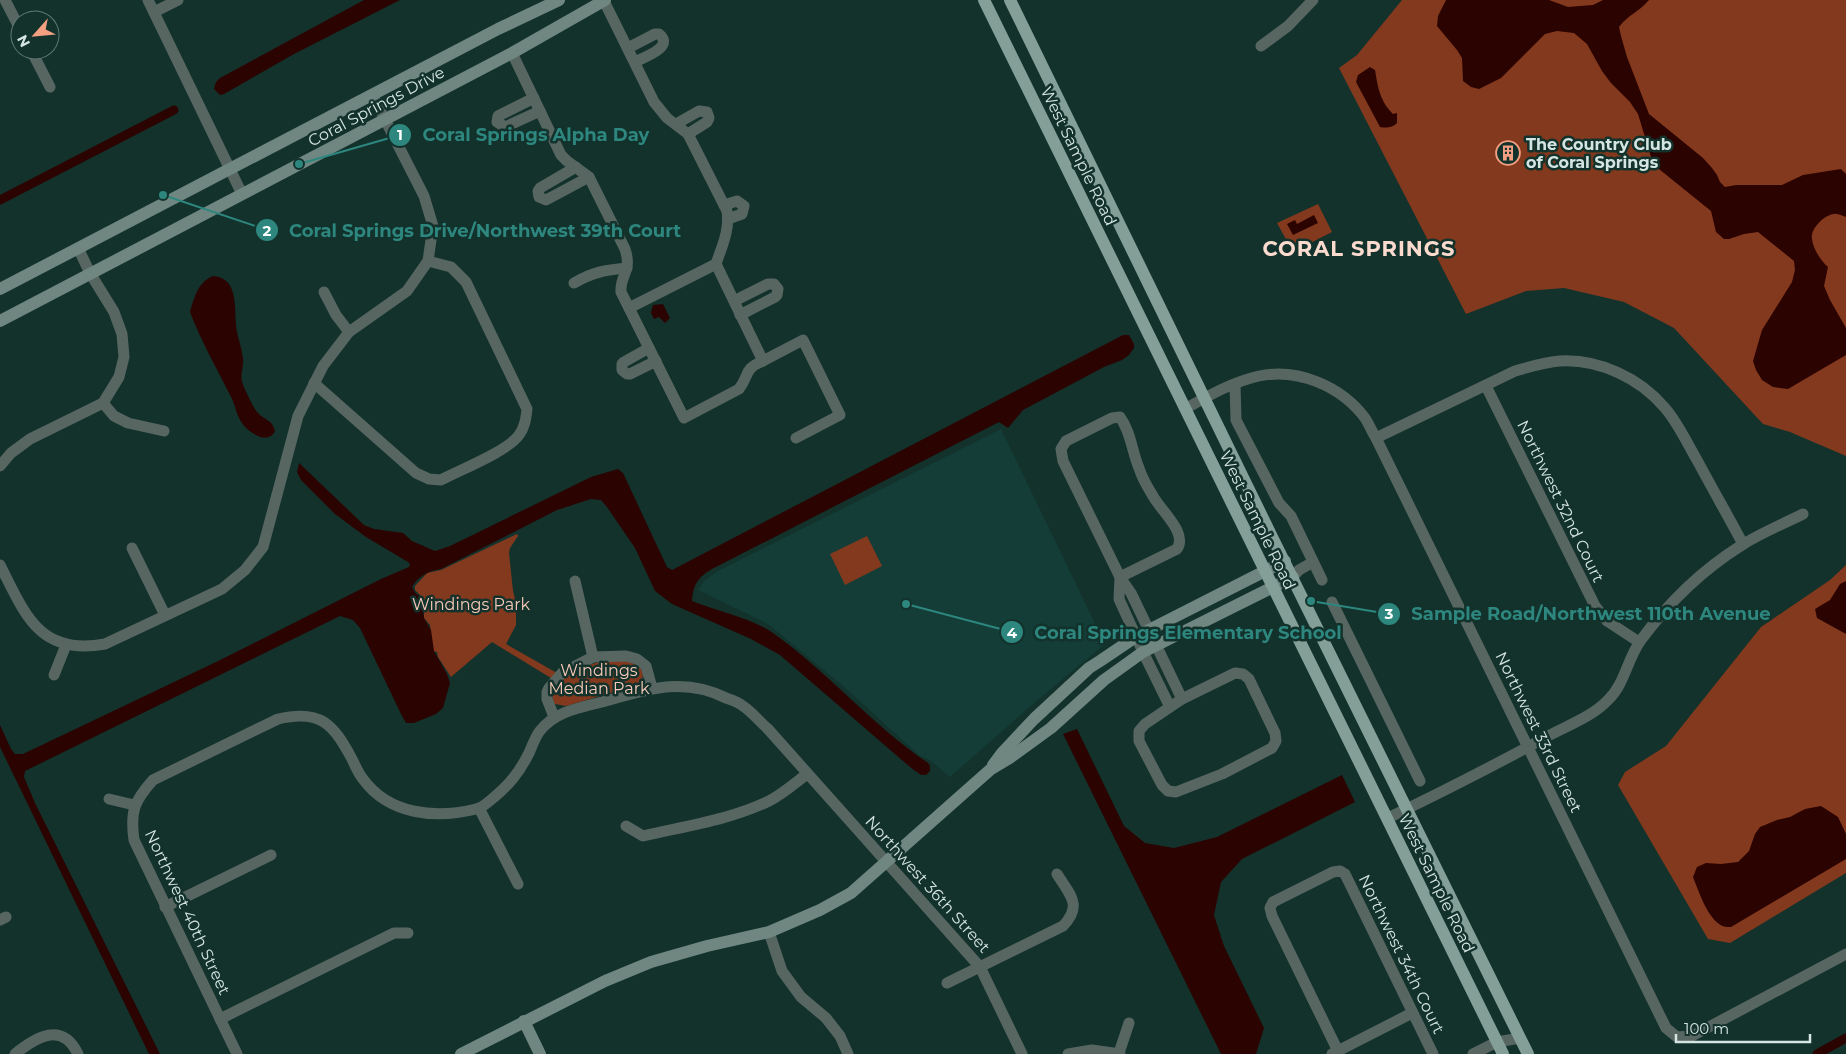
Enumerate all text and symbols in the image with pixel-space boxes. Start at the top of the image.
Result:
north arrow [10,10,60,60]
text: N [13,32,34,50]
street label: Coral Springs Drive [305,62,448,150]
street label: West Sample Road [1037,84,1120,229]
callout: Coral Springs Alpha Day [388,119,660,152]
text: Coral Springs Alpha Day [423,124,650,146]
text: 1 [397,125,403,144]
place label: The Country Club of Coral Springs [1526,135,1672,172]
building icon: The Country Club of Coral Springs [1495,140,1521,166]
callout: Coral Springs Drive/Northwest 39th Court [254,214,691,247]
text: Coral Springs Drive/Northwest 39th Court [289,220,681,242]
text: 2 [263,221,272,240]
district label: CORAL SPRINGS [1263,236,1455,261]
street label: Northwest 32nd Court [1513,417,1608,586]
street label: West Sample Road [1216,448,1299,593]
park label: Windings Park [412,595,530,614]
callout: Sample Road/Northwest 110th Avenue [1377,597,1781,630]
text: Sample Road/Northwest 110th Avenue [1411,603,1771,625]
text: 3 [1384,604,1394,623]
callout: Coral Springs Elementary School [1000,616,1352,649]
text: Coral Springs Elementary School [1034,622,1342,644]
text: 4 [1007,623,1018,642]
street label: Northwest 33rd Street [1491,649,1586,816]
park label: Windings Median Park [548,661,650,698]
street label: West Sample Road [1395,811,1478,956]
street label: Northwest 36th Street [861,812,994,957]
street label: Northwest 40th Street [141,827,234,998]
street label: Northwest 34th Court [1355,871,1449,1037]
scale bar [1676,1012,1810,1044]
text: 100 m [1684,1019,1729,1038]

